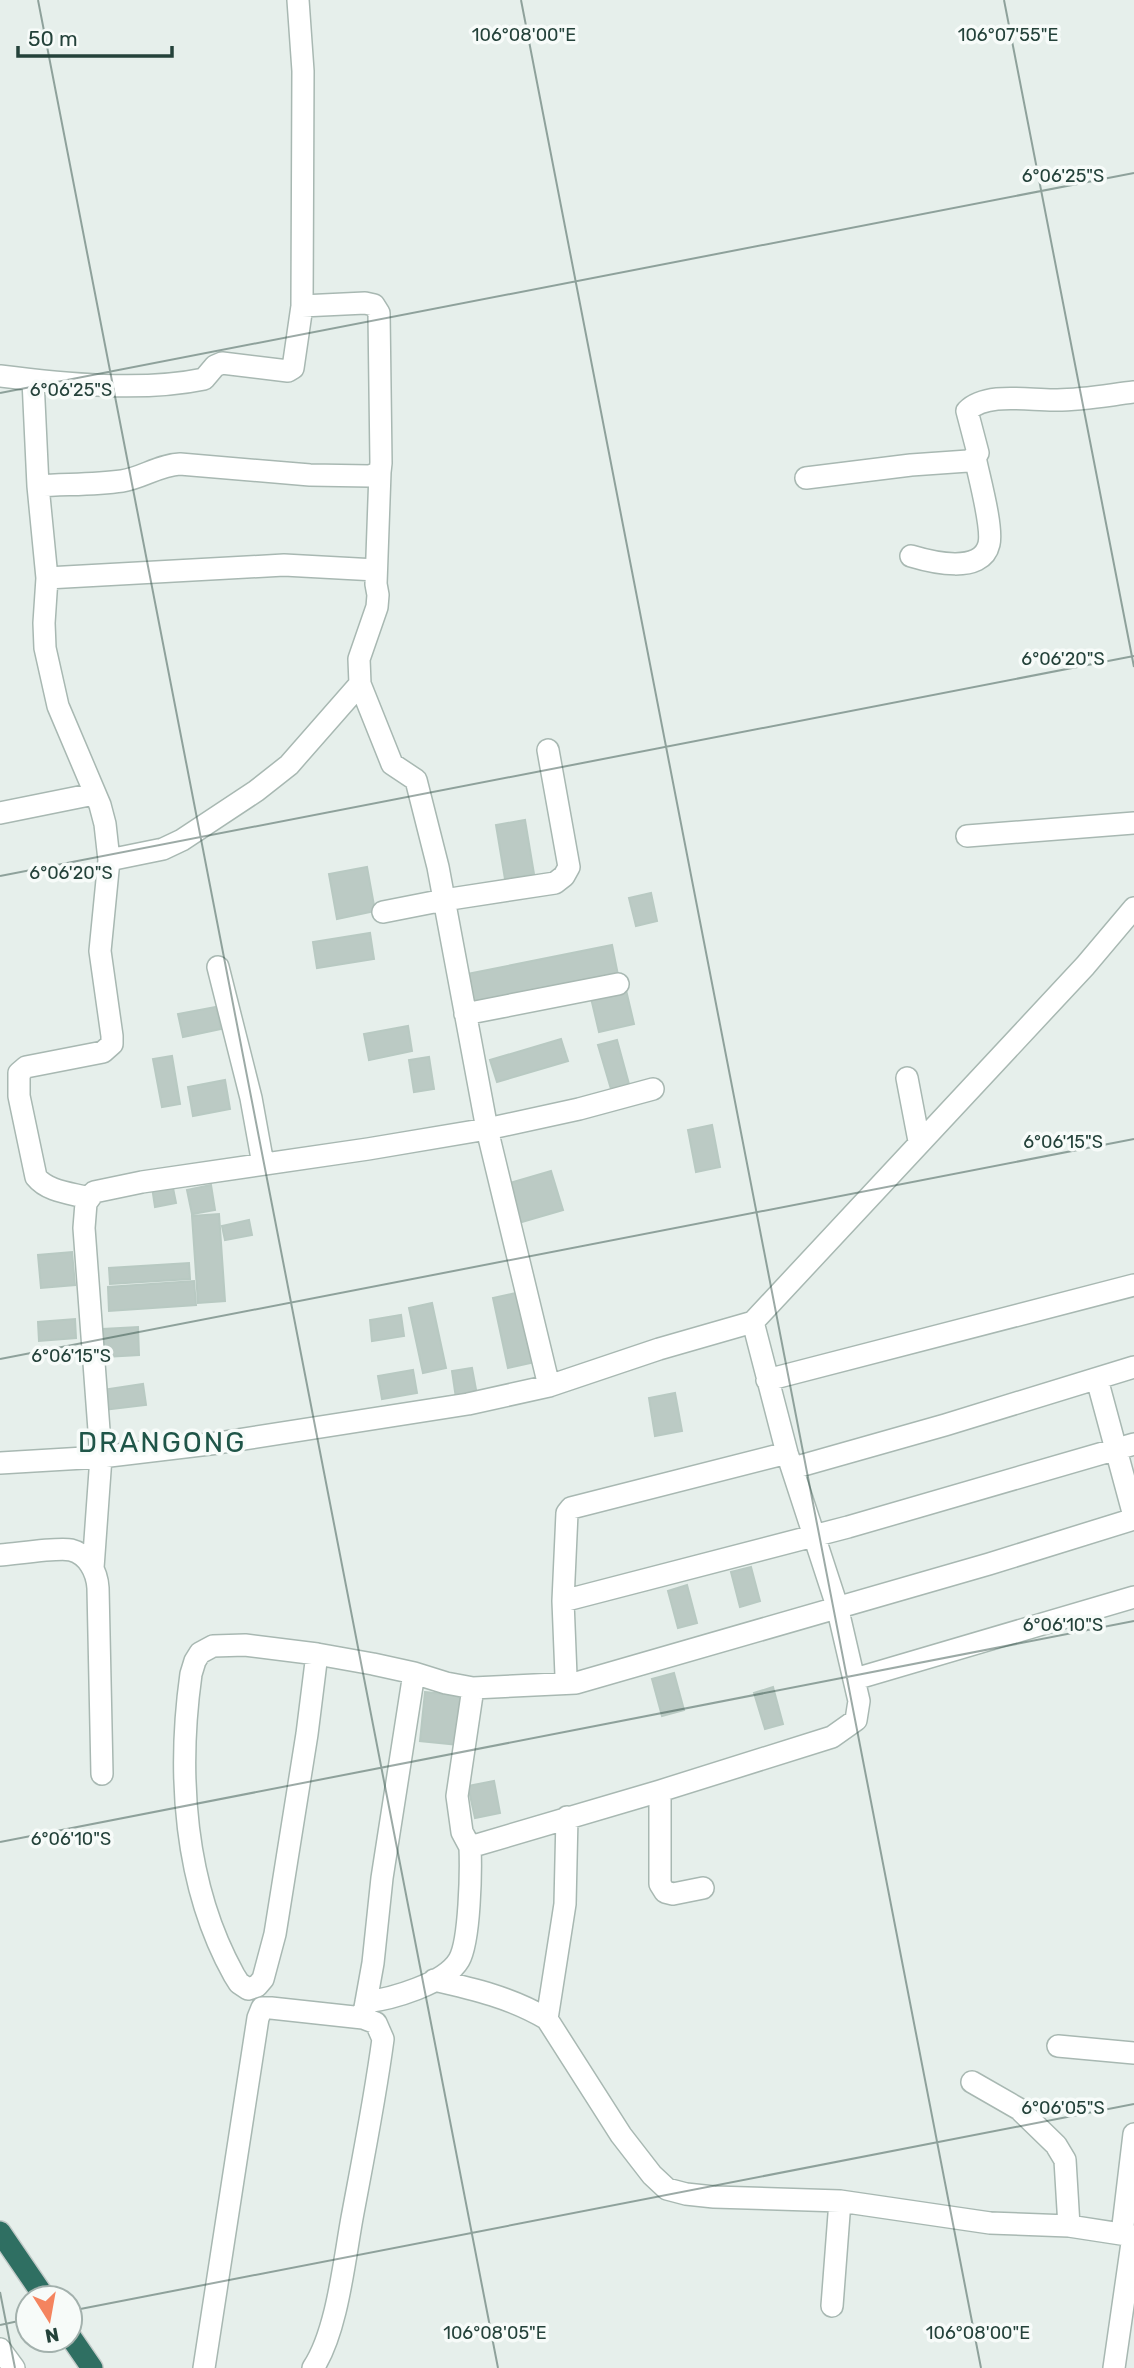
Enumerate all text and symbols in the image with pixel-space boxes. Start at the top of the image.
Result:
scale bar [18,14,172,58]
text: 106°08'00"E [472,24,576,46]
text: 106°07'55"E [958,24,1058,46]
text: 50 m [28,26,78,51]
text: 6°06'25"S [1022,165,1104,187]
text: 6°06'25"S [30,379,112,401]
text: 6°06'20"S [1021,648,1105,670]
text: 6°06'20"S [29,862,113,884]
text: 6°06'15"S [1023,1131,1103,1153]
text: 6°06'15"S [31,1345,111,1367]
district label: DRANGONG [78,1426,246,1459]
text: 6°06'10"S [1023,1614,1103,1636]
text: 6°06'10"S [31,1828,111,1850]
text: 6°06'05"S [1021,2097,1105,2119]
north arrow [14,2284,84,2354]
text: 106°08'05"E [443,2322,547,2344]
text: 106°08'00"E [926,2322,1030,2344]
text: N [43,2323,61,2348]

